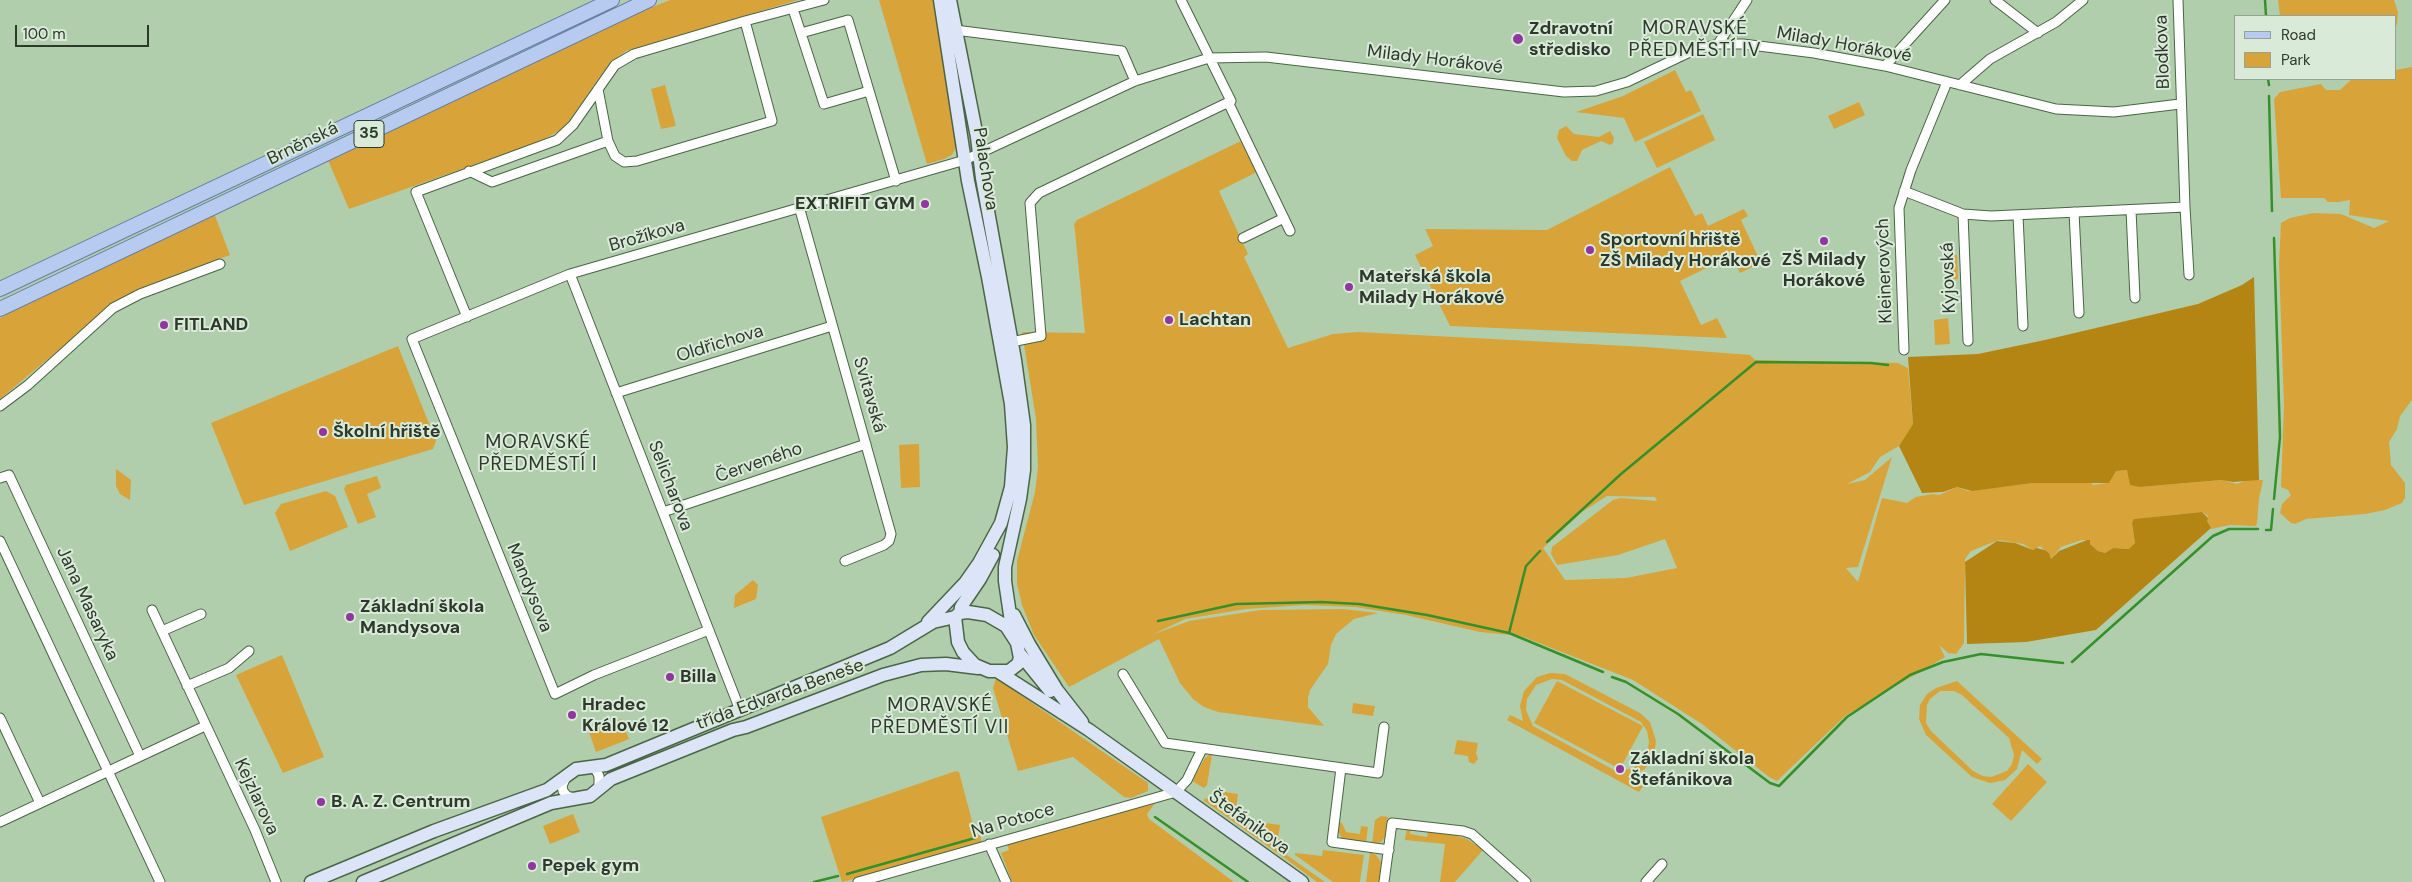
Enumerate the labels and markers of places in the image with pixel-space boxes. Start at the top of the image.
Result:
place label: Zdravotní středisko [1529,18,1613,60]
marker: Zdravotní středisko [1511,32,1525,46]
place label: EXTRIFIT GYM [795,193,915,215]
marker: EXTRIFIT GYM [919,198,931,210]
place label: Sportovní hřiště ZŠ Milady Horákové [1600,229,1771,272]
marker: ZŠ Milady Horákové [1818,235,1830,247]
marker: Sportovní hřiště ZŠ Milady Horákové [1584,244,1596,256]
place label: ZŠ Milady Horákové [1782,249,1866,292]
place label: Mateřská škola Milady Horákové [1359,266,1505,308]
marker: Mateřská škola Milady Horákové [1343,281,1355,293]
place label: Lachtan [1179,309,1251,331]
place label: FITLAND [174,314,248,336]
marker: Lachtan [1163,314,1175,326]
marker: FITLAND [158,319,170,331]
place label: Školní hřiště [333,421,441,443]
marker: Školní hřiště [317,426,329,438]
place label: Základní škola Mandysova [360,596,484,638]
marker: Základní škola Mandysova [344,611,356,623]
place label: Billa [680,666,717,688]
marker: Billa [664,671,676,683]
place label: Hradec Králové 12 [582,694,669,736]
marker: Hradec Králové 12 [566,709,578,721]
place label: Základní škola Štefánikova [1630,748,1754,791]
marker: Základní škola Štefánikova [1614,763,1626,775]
place label: B. A. Z. Centrum [331,791,470,813]
marker: B. A. Z. Centrum [315,796,327,808]
place label: Pepek gym [542,855,639,877]
marker: Pepek gym [526,860,538,872]

